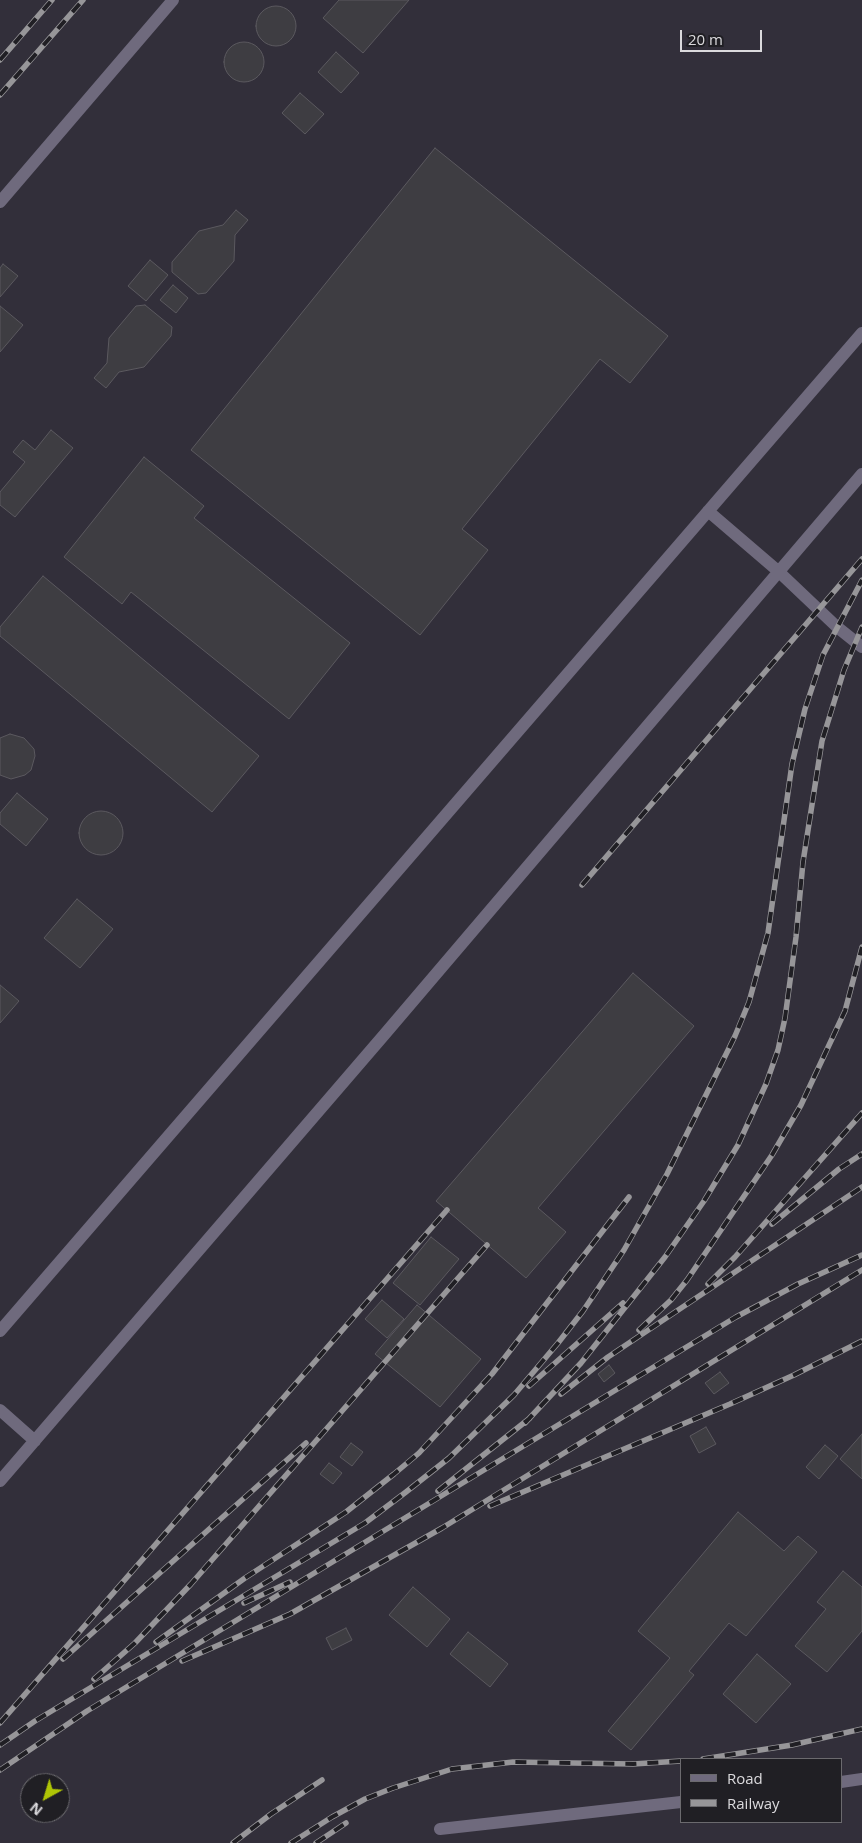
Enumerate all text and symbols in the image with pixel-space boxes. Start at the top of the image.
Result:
scale bar [682,20,764,52]
text: 20 m [688,29,723,49]
legend [680,1758,842,1823]
text: Road [727,1768,763,1788]
north arrow [20,1773,70,1823]
text: Railway [727,1793,780,1813]
text: N [25,1798,46,1820]

